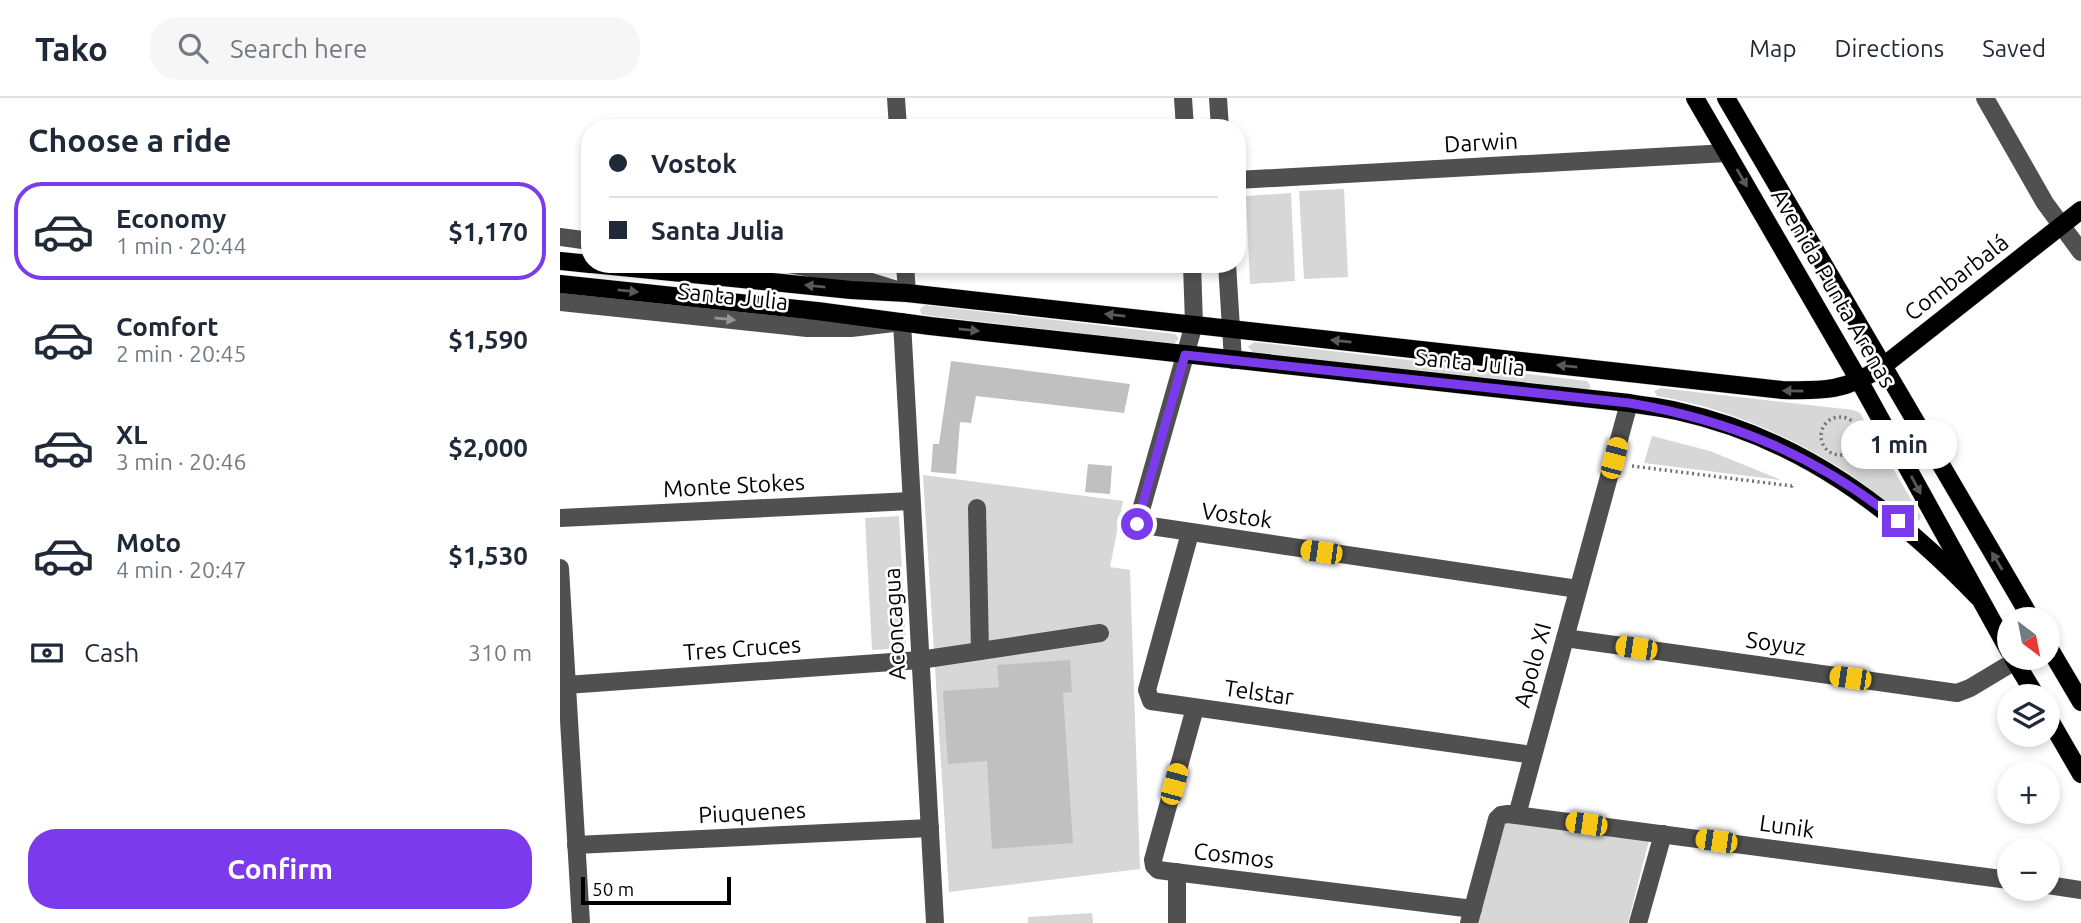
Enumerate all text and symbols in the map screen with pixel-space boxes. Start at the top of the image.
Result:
search box [150,17,640,80]
icon: search [174,29,212,67]
text: Tako [35,30,108,67]
text: Search here [230,34,367,63]
text: Map [1749,35,1796,62]
text: Directions [1834,35,1944,62]
text: Saved [1982,35,2046,62]
text: Choose a ride [28,122,231,158]
street label: Darwin [1443,128,1519,156]
text: Vostok [651,149,737,178]
one-way arrow [1735,169,1748,188]
street label: Avenida Punta Arenas [1767,184,1901,392]
icon: car [32,200,95,263]
text: Economy [116,204,226,233]
text: Santa Julia [651,216,784,245]
text: $1,170 [448,217,528,246]
street label: Combarbalá [1899,229,2013,325]
text: 1 min · 20:44 [116,233,247,258]
street label: Santa Julia [676,278,790,314]
one-way arrow [804,281,826,292]
one-way arrow [617,286,639,297]
icon: car [32,308,95,371]
one-way arrow [1103,310,1125,321]
text: Comfort [116,312,219,341]
one-way arrow [715,314,737,325]
text: $1,590 [448,325,528,354]
one-way arrow [959,325,981,336]
one-way arrow [1330,335,1352,346]
text: 2 min · 20:45 [116,341,247,366]
street label: Santa Julia [1413,344,1527,380]
one-way arrow [1556,361,1578,372]
one-way arrow [1782,385,1804,396]
icon: car [32,416,95,479]
text: XL [116,420,147,449]
callout: 1 min [1840,420,1956,468]
text: 1 min [1870,432,1928,457]
text: $2,000 [448,433,528,462]
car [1599,435,1630,481]
text: 3 min · 20:46 [116,449,247,474]
street label: Monte Stokes [662,469,806,501]
one-way arrow [1910,475,1922,494]
street label: Vostok [1200,498,1274,532]
route end [1882,505,1914,537]
route start [1121,508,1153,540]
icon: car [32,524,95,587]
text: Moto [116,528,181,557]
car [1299,539,1344,565]
text: $1,530 [448,541,528,570]
one-way arrow [1991,551,2003,570]
text: 4 min · 20:47 [116,557,247,582]
street label: Aconcagua [879,567,909,681]
north arrow [1997,607,2060,670]
map controls [1997,607,2060,901]
street label: Apolo XI [1509,620,1555,710]
street label: Soyuz [1744,626,1808,660]
street label: Tres Cruces [682,631,802,665]
icon: cash [28,634,66,672]
car [1614,635,1659,661]
text: Cash [84,638,139,667]
text: 310 m [468,640,532,665]
car [1828,665,1873,691]
street label: Telstar [1223,675,1296,709]
button: layers [1997,684,2060,747]
car [1159,761,1190,807]
button: + [1997,761,2060,824]
street label: Piuquenes [698,797,806,827]
street label: Lunik [1758,810,1816,842]
car [1564,811,1609,837]
car [1694,828,1739,854]
button: Confirm [28,829,532,909]
street label: Cosmos [1192,838,1276,872]
button: − [1997,838,2060,901]
scale bar [581,874,732,906]
text: 50 m [592,878,634,900]

